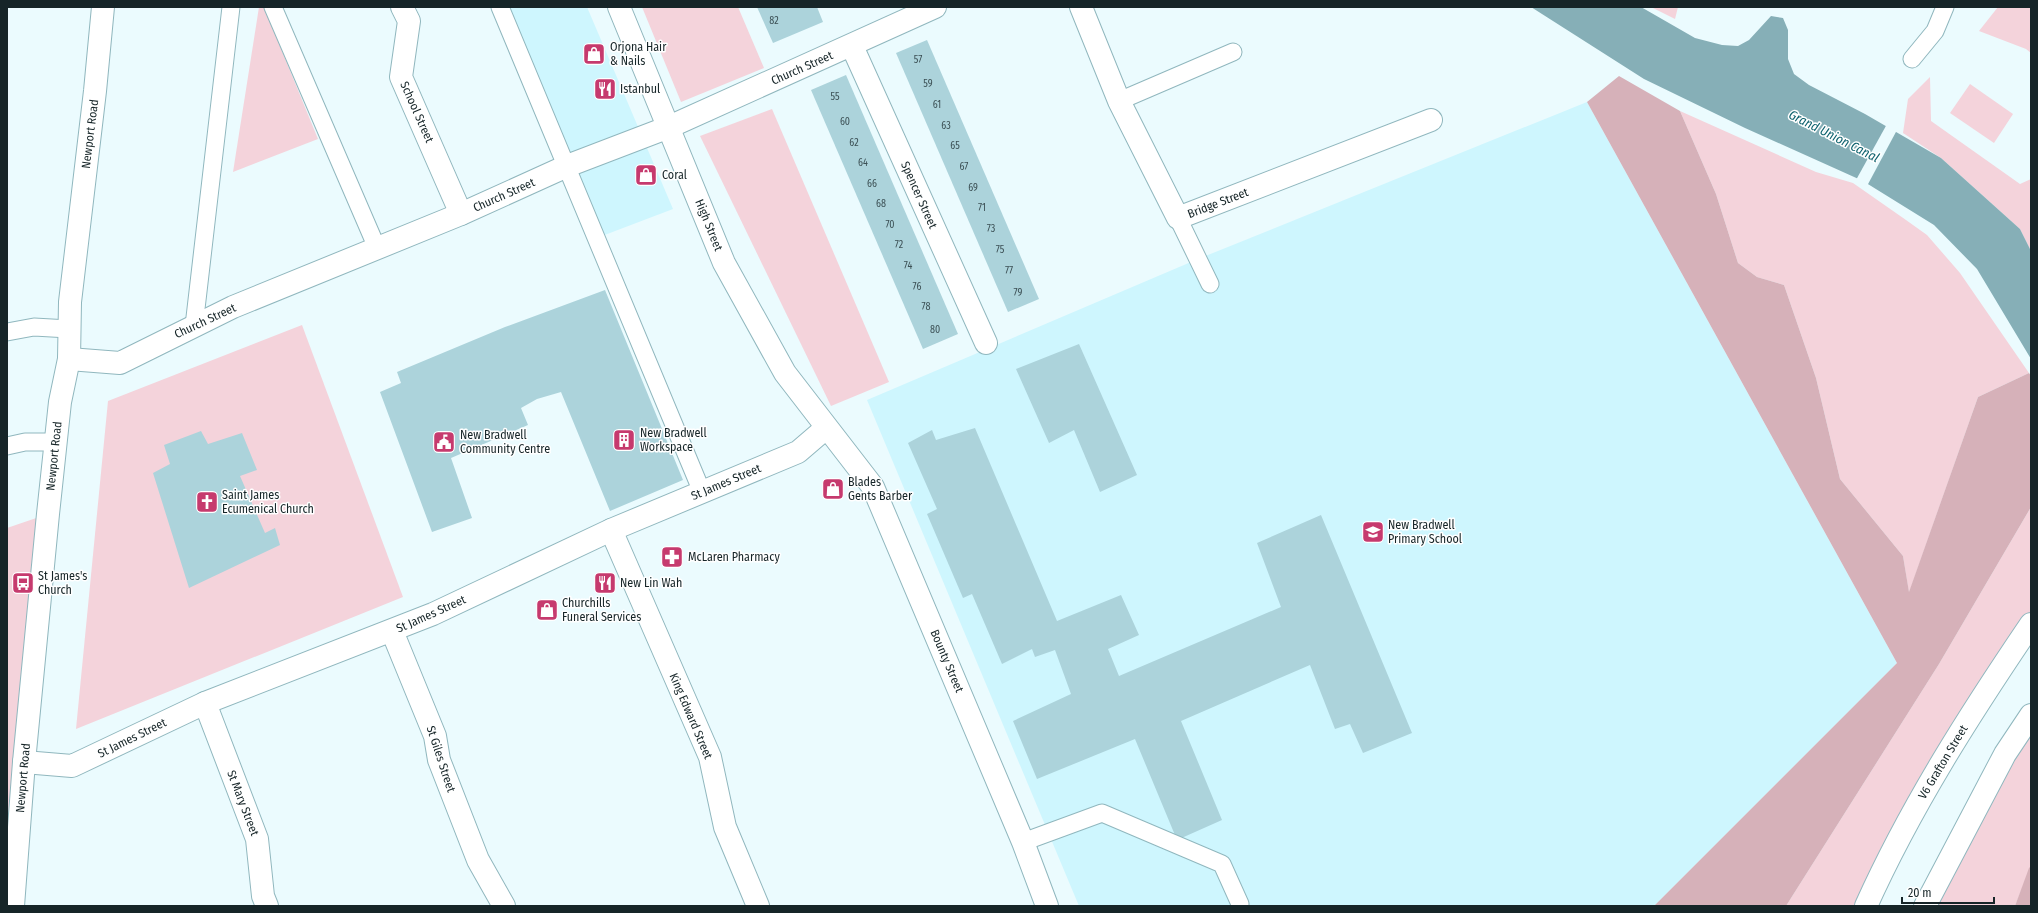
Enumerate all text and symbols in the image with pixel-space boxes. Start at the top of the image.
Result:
house number: 82 [769,15,779,27]
place label: Orjona Hair & Nails [610,40,667,68]
shop icon: Orjona Hair & Nails [581,41,607,67]
street label: Church Street [769,48,835,88]
house number: 57 [914,54,922,66]
restaurant icon: Istanbul [592,76,618,102]
house number: 59 [923,78,933,90]
street label: School Street [397,79,437,145]
place label: Istanbul [620,82,660,96]
house number: 55 [830,91,840,103]
street label: Newport Road [79,99,101,169]
house number: 61 [933,99,941,111]
water label: Grand Union Canal [1786,107,1882,165]
house number: 60 [840,116,850,128]
house number: 63 [941,120,951,132]
house number: 62 [849,137,859,149]
house number: 65 [950,140,960,152]
house number: 64 [858,157,868,169]
street label: Spencer Street [898,159,940,231]
house number: 67 [960,161,968,173]
shop icon: Coral [633,162,659,188]
place label: Coral [662,168,687,182]
street label: Church Street [471,175,537,215]
house number: 66 [867,178,877,190]
house number: 69 [968,182,978,194]
street label: Bridge Street [1186,185,1250,221]
street label: High Street [692,197,726,253]
house number: 68 [876,198,886,210]
house number: 71 [978,202,986,214]
house number: 70 [885,219,895,231]
house number: 73 [987,223,996,235]
house number: 72 [895,239,904,251]
house number: 75 [996,244,1005,256]
house number: 74 [904,260,912,272]
house number: 77 [1005,265,1013,277]
house number: 76 [913,281,921,293]
house number: 79 [1014,287,1023,299]
street label: Church Street [172,301,238,341]
house number: 78 [922,301,930,313]
house number: 80 [930,324,940,336]
street label: Newport Road [43,421,65,491]
place label: New Bradwell Workspace [640,426,707,454]
building icon: New Bradwell Workspace [611,427,637,453]
place label: New Bradwell Community Centre [460,428,550,456]
public building icon: New Bradwell Community Centre [431,429,457,455]
street label: St James Street [689,461,763,503]
place label: Blades Gents Barber [848,475,913,503]
shop icon: Blades Gents Barber [820,476,846,502]
place label: Saint James Ecumenical Church [222,488,314,516]
church icon: Saint James Ecumenical Church [194,489,220,515]
place label: New Bradwell Primary School [1388,518,1462,546]
school or university icon: New Bradwell Primary School [1360,519,1386,545]
pharmacy icon: McLaren Pharmacy [659,544,685,570]
place label: McLaren Pharmacy [688,550,780,564]
place label: St James's Church [38,569,87,597]
bus stop icon: St James's Church [10,570,36,596]
restaurant icon: New Lin Wah [592,570,618,596]
place label: New Lin Wah [620,576,682,590]
street label: St James Street [394,592,468,636]
place label: Churchills Funeral Services [562,596,641,624]
shop icon: Churchills Funeral Services [534,597,560,623]
street label: Bounty Street [927,627,967,695]
street label: King Edward Street [667,671,715,761]
street label: St James Street [95,715,169,761]
street label: V6 Grafton Street [1915,722,1971,802]
street label: St Giles Street [424,724,458,794]
street label: Newport Road [13,743,33,813]
street label: St Mary Street [224,768,262,838]
scale bar [1902,879,1994,905]
text: 20 m [1908,886,1932,900]

